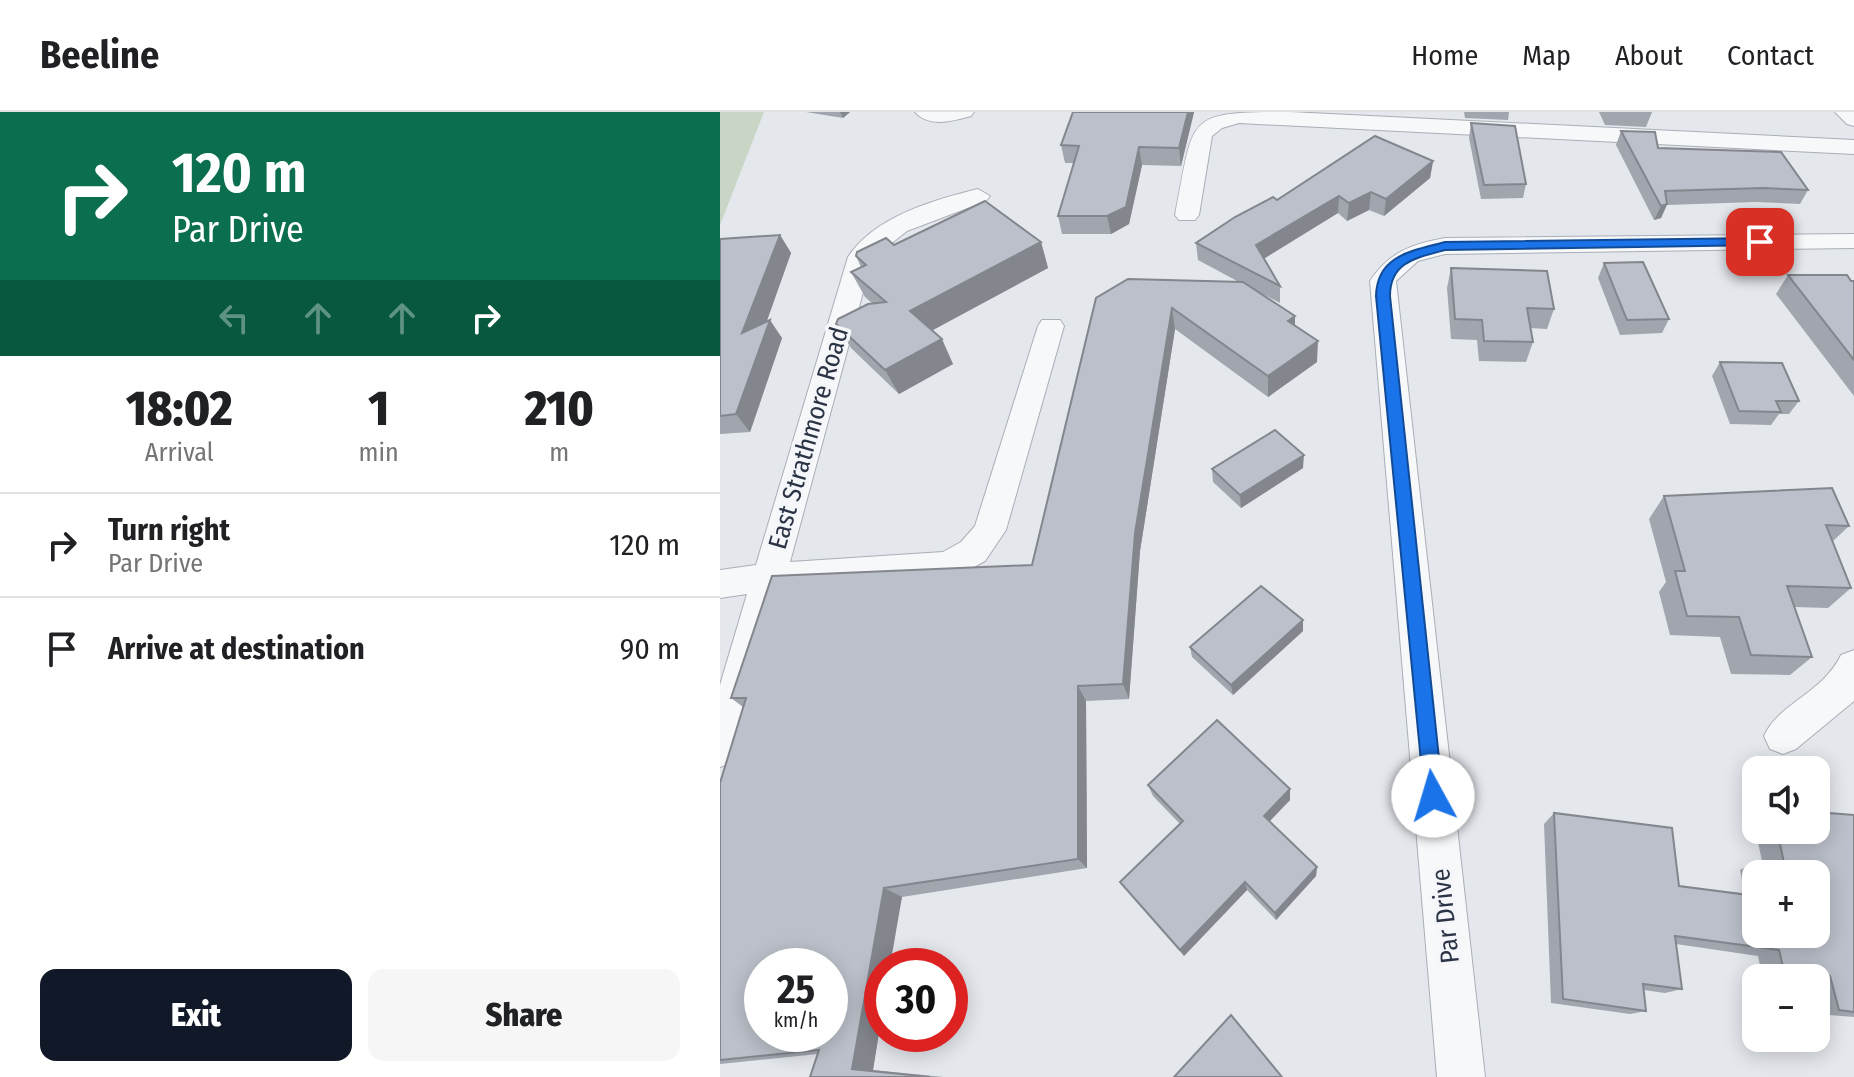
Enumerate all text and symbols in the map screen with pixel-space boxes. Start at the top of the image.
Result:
text: Beeline [40,32,159,78]
text: Home [1411,39,1478,72]
text: Map [1522,39,1571,72]
text: About [1615,39,1683,72]
text: Contact [1727,39,1814,72]
text: 120 m [172,140,307,207]
icon: right [40,144,144,248]
text: Par Drive [172,208,304,252]
pin [1726,208,1794,276]
icon: arrive [1738,220,1782,264]
icon: left [212,296,256,340]
icon: ahead [296,296,340,340]
icon: ahead [380,296,424,340]
icon: right [464,296,508,340]
street label: East Strathmore Road [762,323,855,553]
text: 18:02 [126,380,232,438]
text: 1 [368,380,389,438]
text: 210 [525,380,594,438]
text: Arrival [145,437,214,468]
text: min [358,437,399,468]
text: m [549,437,569,468]
text: Turn right [108,512,230,548]
icon: right [40,523,84,567]
text: 120 m [609,527,680,563]
text: Par Drive [108,548,203,579]
icon: arrive [40,627,84,671]
text: Arrive at destination [108,631,365,667]
text: 90 m [620,631,680,667]
position arrow [1391,754,1475,838]
map controls [1742,756,1830,1052]
button: sound [1742,756,1830,844]
button: + [1742,860,1830,948]
street label: Par Drive [1425,867,1466,965]
speed limit sign: 30 [864,948,968,1052]
button: − [1742,964,1830,1052]
text: 25 [777,966,815,1014]
button: Exit [40,969,352,1061]
button: Share [368,969,680,1061]
text: km/h [774,1008,818,1032]

